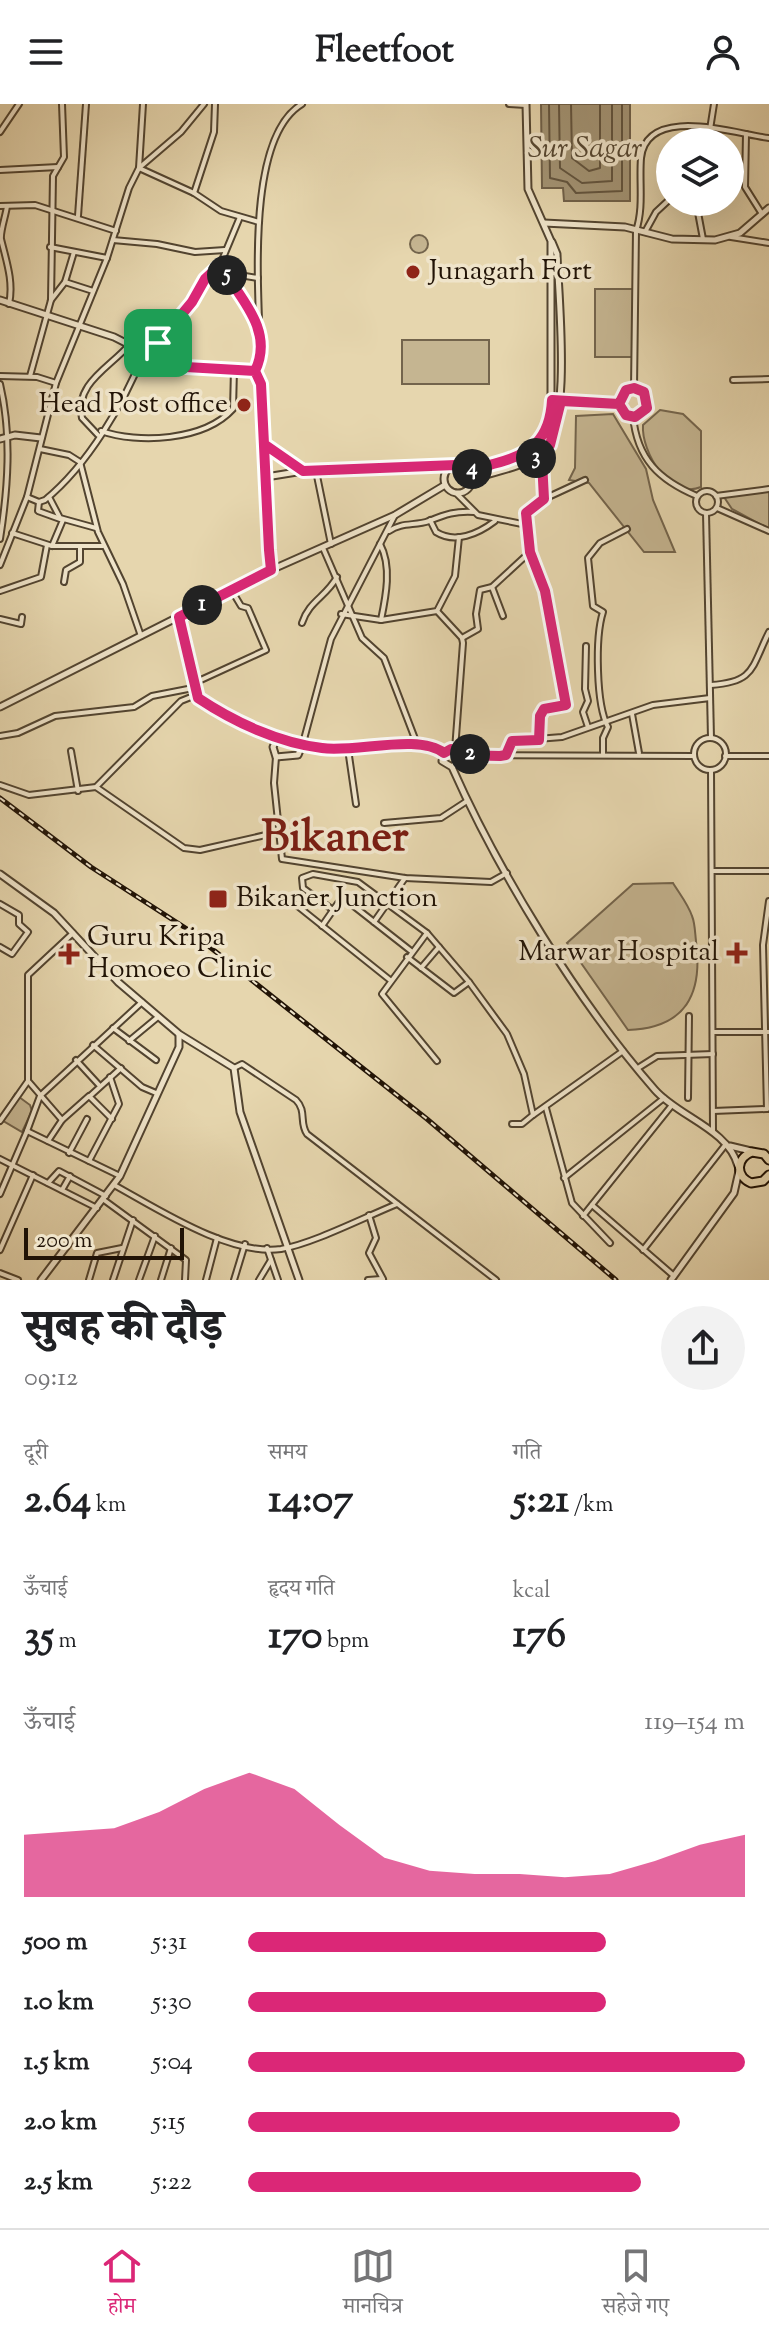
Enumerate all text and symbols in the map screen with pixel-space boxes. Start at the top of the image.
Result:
text: Fleetfoot [315,26,454,78]
icon: menu [24,30,68,74]
icon: person [701,30,745,74]
water label: Sur Sagar [528,128,643,171]
map controls [656,128,744,216]
button: layers [656,128,744,216]
place label: Junagarh Fort [427,252,592,292]
pin: 5 [207,255,247,295]
text: 5 [223,259,231,291]
marker: Junagarh Fort [404,263,422,281]
pin [124,309,192,377]
icon: arrive [136,321,180,365]
place label: Head Post office [39,385,228,425]
marker: Head Post office [235,396,253,414]
pin: 3 [516,438,556,478]
text: 3 [532,442,540,474]
pin: 4 [452,449,492,489]
text: 4 [466,453,478,485]
pin: 1 [182,585,222,625]
text: 1 [198,589,206,621]
pin: 2 [450,734,490,774]
text: 2 [465,738,475,770]
district label: Bikaner [261,808,409,871]
place label: Bikaner Junction [236,879,438,919]
marker: Bikaner Junction [207,888,229,910]
place label: Guru Kripa Homoeo Clinic [87,918,272,990]
place label: Marwar Hospital [518,933,719,973]
marker: Marwar Hospital [726,942,748,964]
marker: Guru Kripa Homoeo Clinic [58,943,80,965]
scale bar [24,1224,184,1260]
text: 200 m [36,1226,92,1258]
text: सुबह की दौड़ [24,1298,223,1361]
button: share [661,1306,745,1390]
text: 09:12 [24,1360,78,1397]
text: दूरी [24,1438,48,1470]
text: समय [268,1438,307,1470]
text: गति [513,1438,541,1470]
text: 2.64 [24,1473,91,1530]
text: 14:07 [268,1473,353,1530]
text: 5:21 [513,1473,569,1530]
text: km [91,1490,126,1522]
text: /km [569,1490,614,1522]
text: ऊँचाई [24,1574,67,1606]
text: हृदय गति [268,1574,335,1606]
text: kcal [513,1576,550,1608]
text: 176 [513,1608,566,1665]
text: 35 [24,1609,54,1666]
text: 170 [268,1609,322,1666]
text: m [54,1626,77,1658]
text: bpm [322,1626,369,1658]
text: ऊँचाई [24,1704,75,1741]
text: 119–154 m [644,1704,745,1741]
text: 500 m [24,1924,87,1961]
text: 5:31 [152,1924,187,1961]
text: 1.0 km [24,1984,94,2021]
text: 5:30 [152,1984,192,2021]
text: 1.5 km [24,2044,90,2081]
text: 5:04 [152,2044,193,2081]
text: 2.0 km [24,2104,97,2141]
text: 5:15 [152,2104,185,2141]
text: 2.5 km [24,2164,93,2201]
text: 5:22 [152,2164,192,2201]
tab: होम [100,2244,144,2327]
tab: मानचित्र [343,2244,403,2327]
tab: सहेजे गए [602,2244,669,2327]

